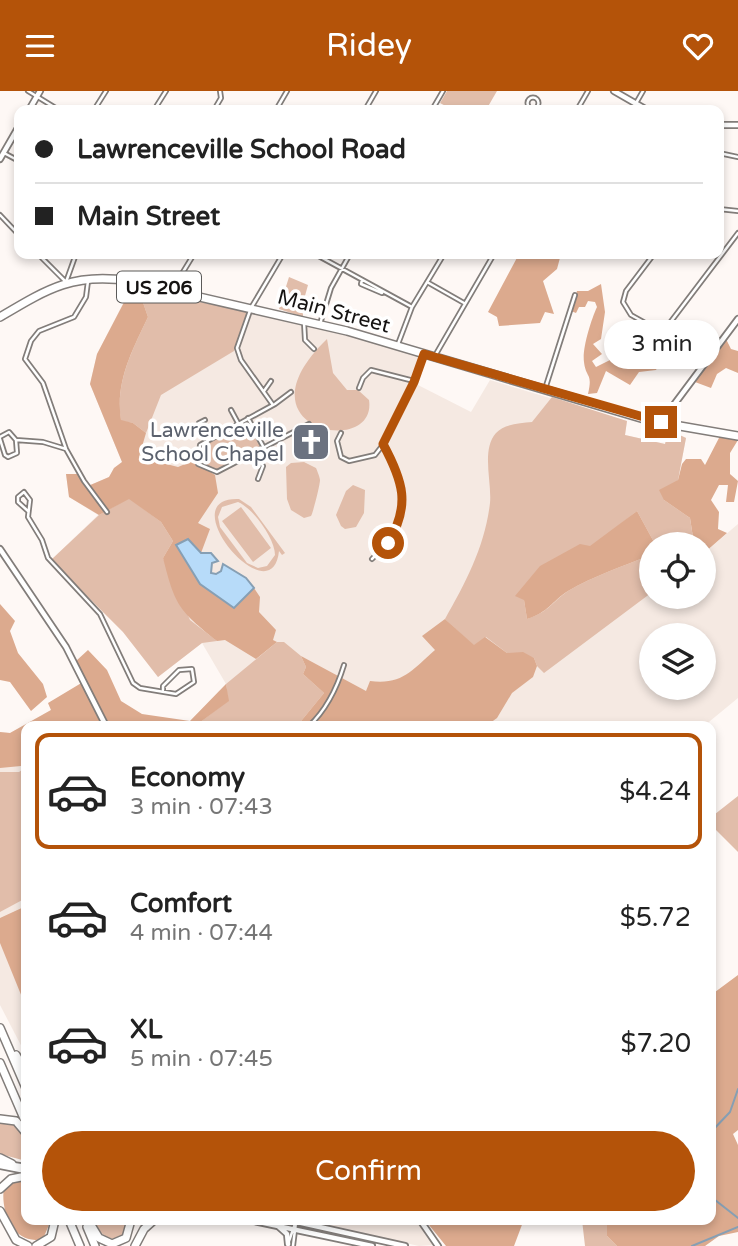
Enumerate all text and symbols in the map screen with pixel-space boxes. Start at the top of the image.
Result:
icon: menu [21,27,59,65]
text: Ridey [326,27,412,65]
icon: heart [679,27,717,65]
text: Lawrenceville School Road [77,134,406,165]
text: Main Street [77,201,220,232]
road number: US 206 [117,271,201,303]
street label: Main Street [275,284,393,339]
callout: 3 min [603,321,719,369]
text: 3 min [631,330,693,358]
route end [645,406,677,438]
place label: Lawrenceville School Chapel [141,418,284,467]
church icon: Lawrenceville School Chapel [290,421,332,463]
route start [372,527,404,559]
map controls [639,532,716,700]
button: locate [639,532,716,609]
button: layers [639,623,716,700]
icon: car [46,760,109,823]
text: Economy [130,762,245,793]
text: $4.24 [619,776,691,807]
text: 3 min · 07:43 [130,793,273,821]
icon: car [46,886,109,949]
text: Comfort [130,888,232,919]
text: $5.72 [620,902,691,933]
text: 4 min · 07:44 [130,919,273,947]
icon: car [46,1012,109,1075]
text: XL [130,1014,162,1045]
text: $7.20 [621,1028,691,1059]
text: 5 min · 07:45 [130,1045,273,1073]
button: Confirm [42,1131,695,1211]

